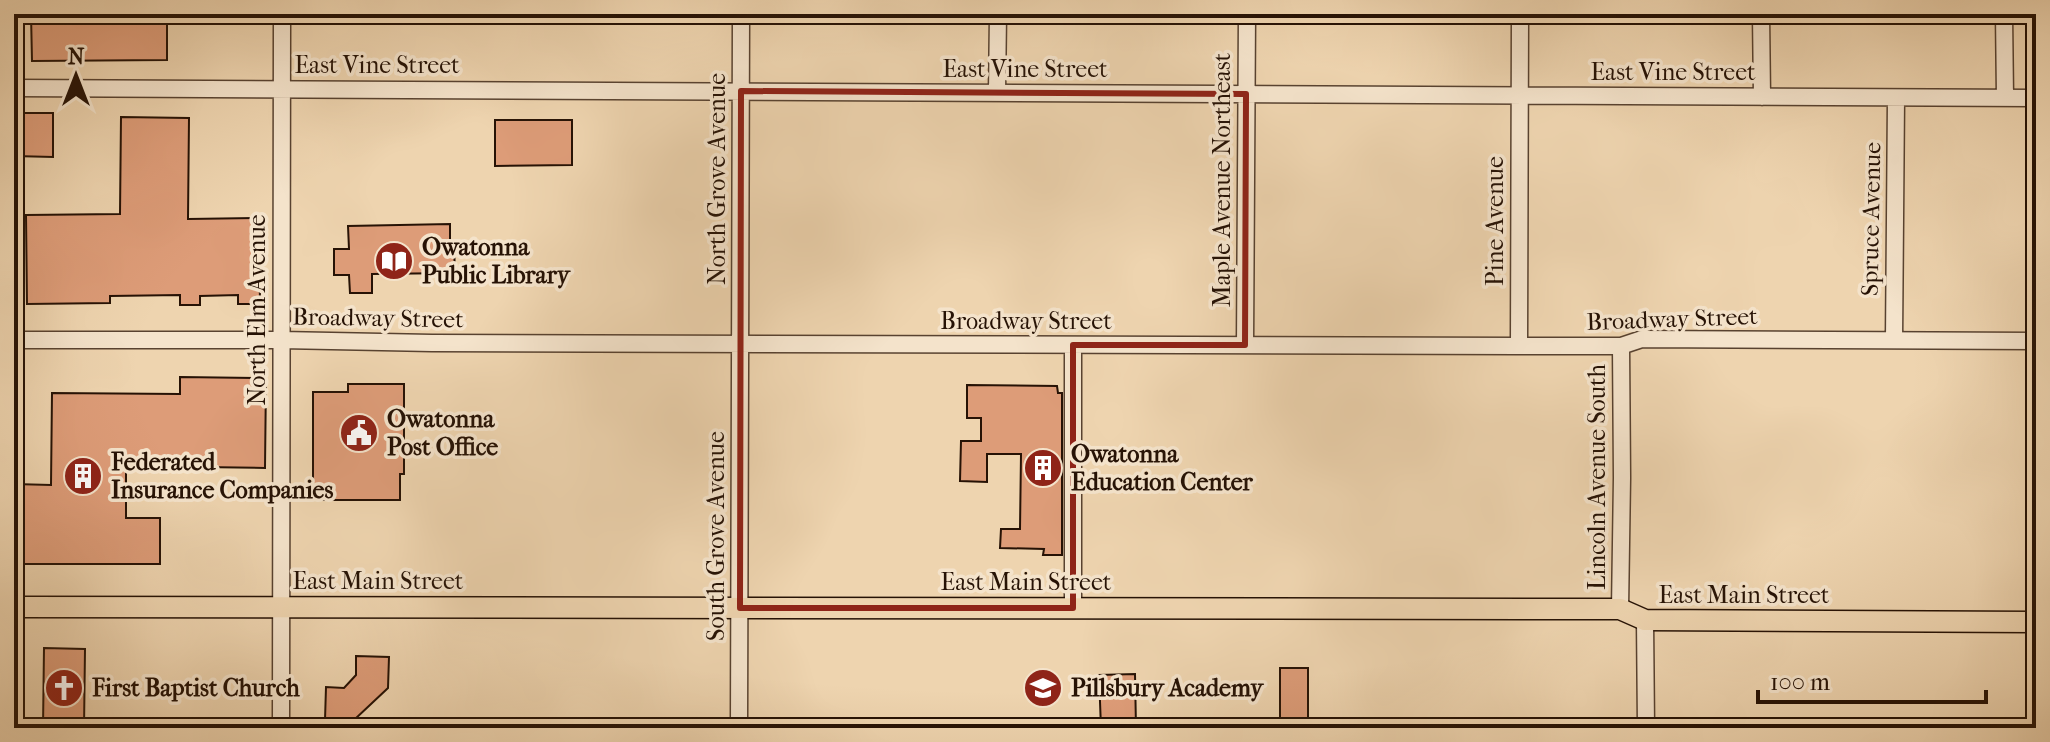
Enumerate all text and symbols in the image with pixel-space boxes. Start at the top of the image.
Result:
north arrow [36,36,116,116]
text: N [68,44,85,70]
street label: East Vine Street [294,51,460,79]
street label: Maple Avenue Northeast [1208,52,1236,307]
street label: East Vine Street [942,55,1108,83]
street label: East Vine Street [1590,58,1756,86]
street label: North Grove Avenue [703,73,731,285]
street label: Spruce Avenue [1856,142,1886,296]
street label: Pine Avenue [1481,156,1509,286]
street label: North Elm Avenue [243,214,271,406]
place label: Owatonna Public Library [422,233,571,289]
library icon: Owatonna Public Library [373,240,415,282]
street label: Broadway Street [1586,302,1759,336]
street label: Broadway Street [292,303,464,334]
street label: Broadway Street [940,307,1112,335]
street label: Lincoln Avenue South [1583,363,1611,590]
place label: Owatonna Post Office [387,405,498,461]
public building icon: Owatonna Post Office [338,412,380,454]
street label: South Grove Avenue [702,431,730,641]
place label: Owatonna Education Center [1071,440,1254,496]
building icon: Owatonna Education Center [1022,447,1064,489]
place label: Federated Insurance Companies [110,448,333,504]
building icon: Federated Insurance Companies [62,455,104,497]
street label: East Main Street [293,567,464,595]
street label: East Main Street [941,568,1112,596]
street label: East Main Street [1659,581,1830,609]
scale bar [1758,654,1986,704]
church icon: First Baptist Church [43,667,85,709]
school or university icon: Pillsbury Academy [1022,667,1064,709]
text: 100 m [1770,668,1830,696]
place label: First Baptist Church [91,674,300,702]
place label: Pillsbury Academy [1071,674,1264,702]

